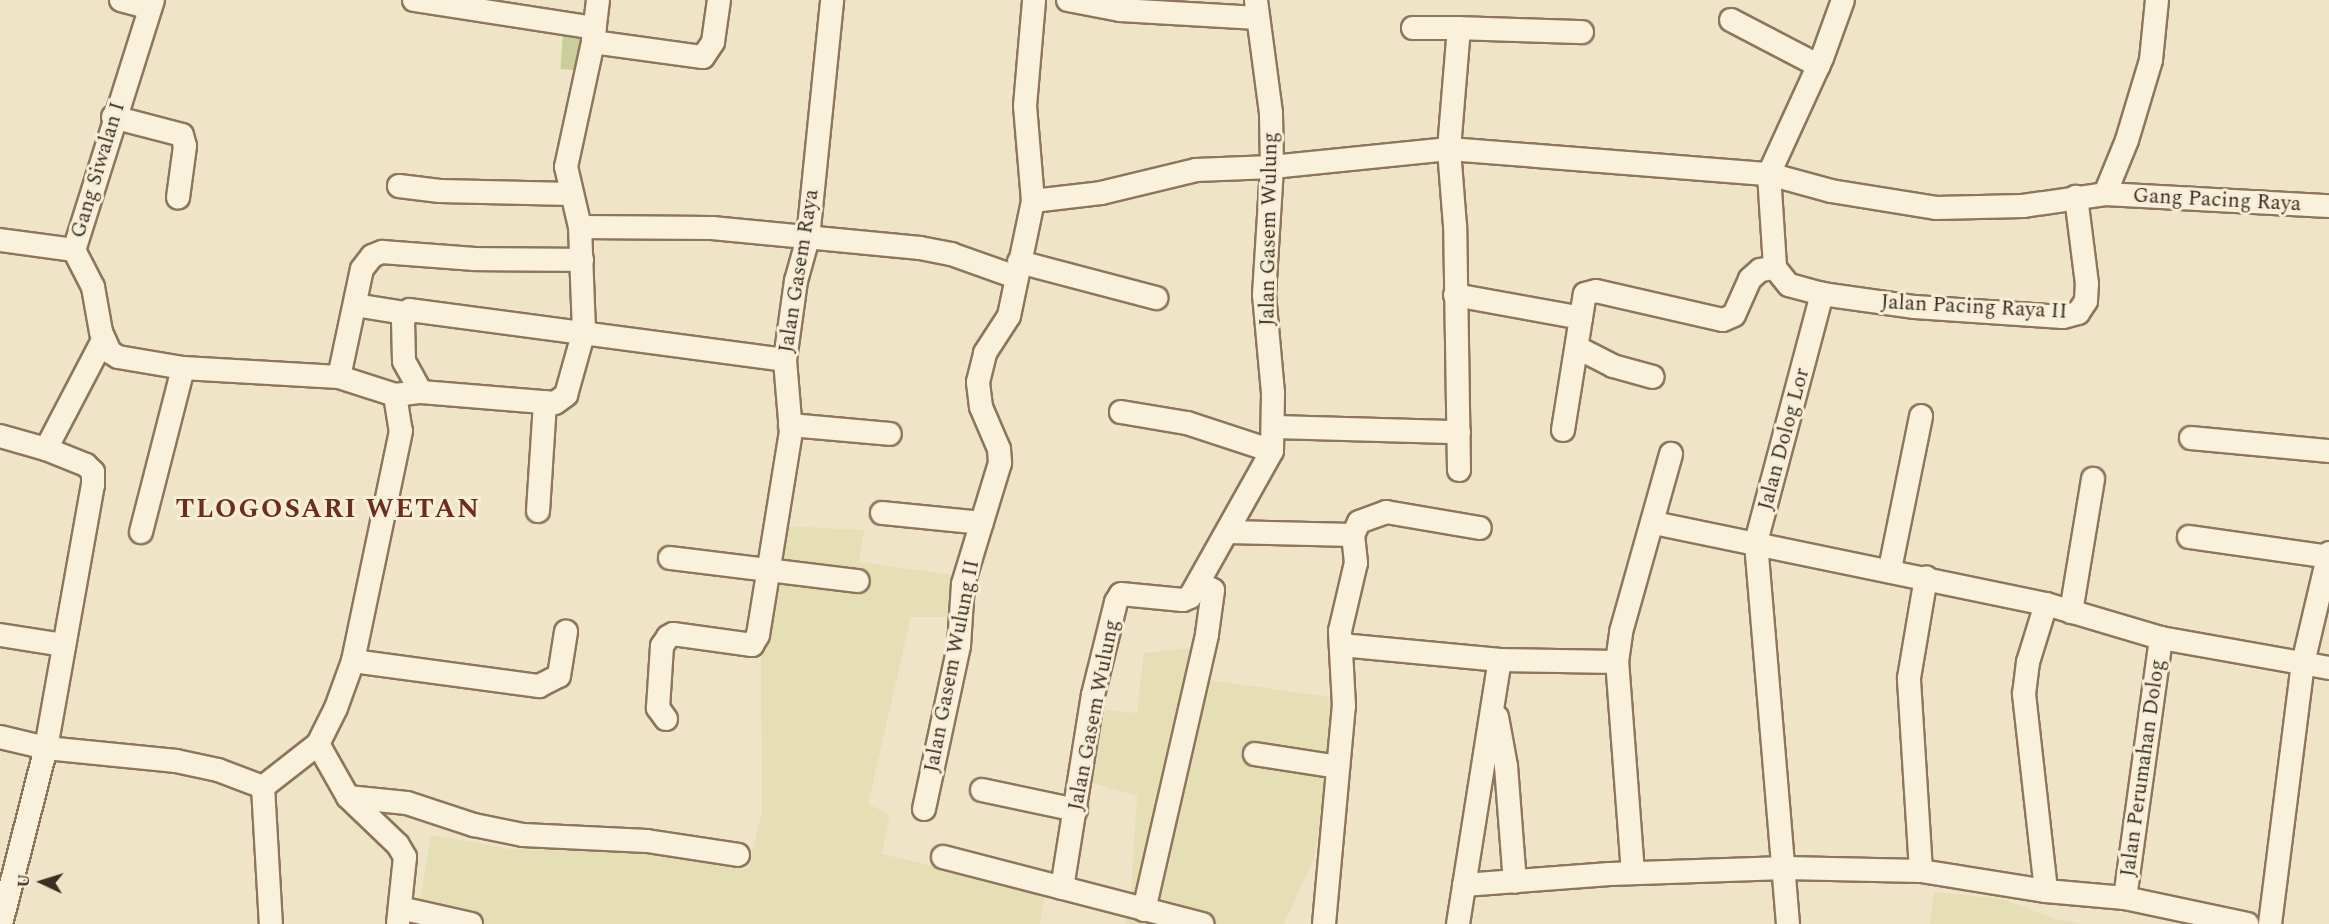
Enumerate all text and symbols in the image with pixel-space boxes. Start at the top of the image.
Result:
street label: Gang Siwalan I [65,99,131,241]
street label: Jalan Gasem Wulung [1255,132,1283,326]
street label: Gang Pacing Raya [2132,183,2302,217]
street label: Jalan Gasem Raya [774,187,824,355]
street label: Jalan Pacing Raya II [1880,290,2068,324]
street label: Jalan Dolog Lor [1753,365,1815,513]
district label: TLOGOSARI WETAN [176,494,480,526]
street label: Jalan Gasem Wulung II [919,558,985,774]
street label: Jalan Gasem Wulung [1063,617,1125,813]
street label: Jalan Perumahan Dolog [2115,658,2171,878]
north arrow [12,852,72,912]
text: U [12,873,36,888]

